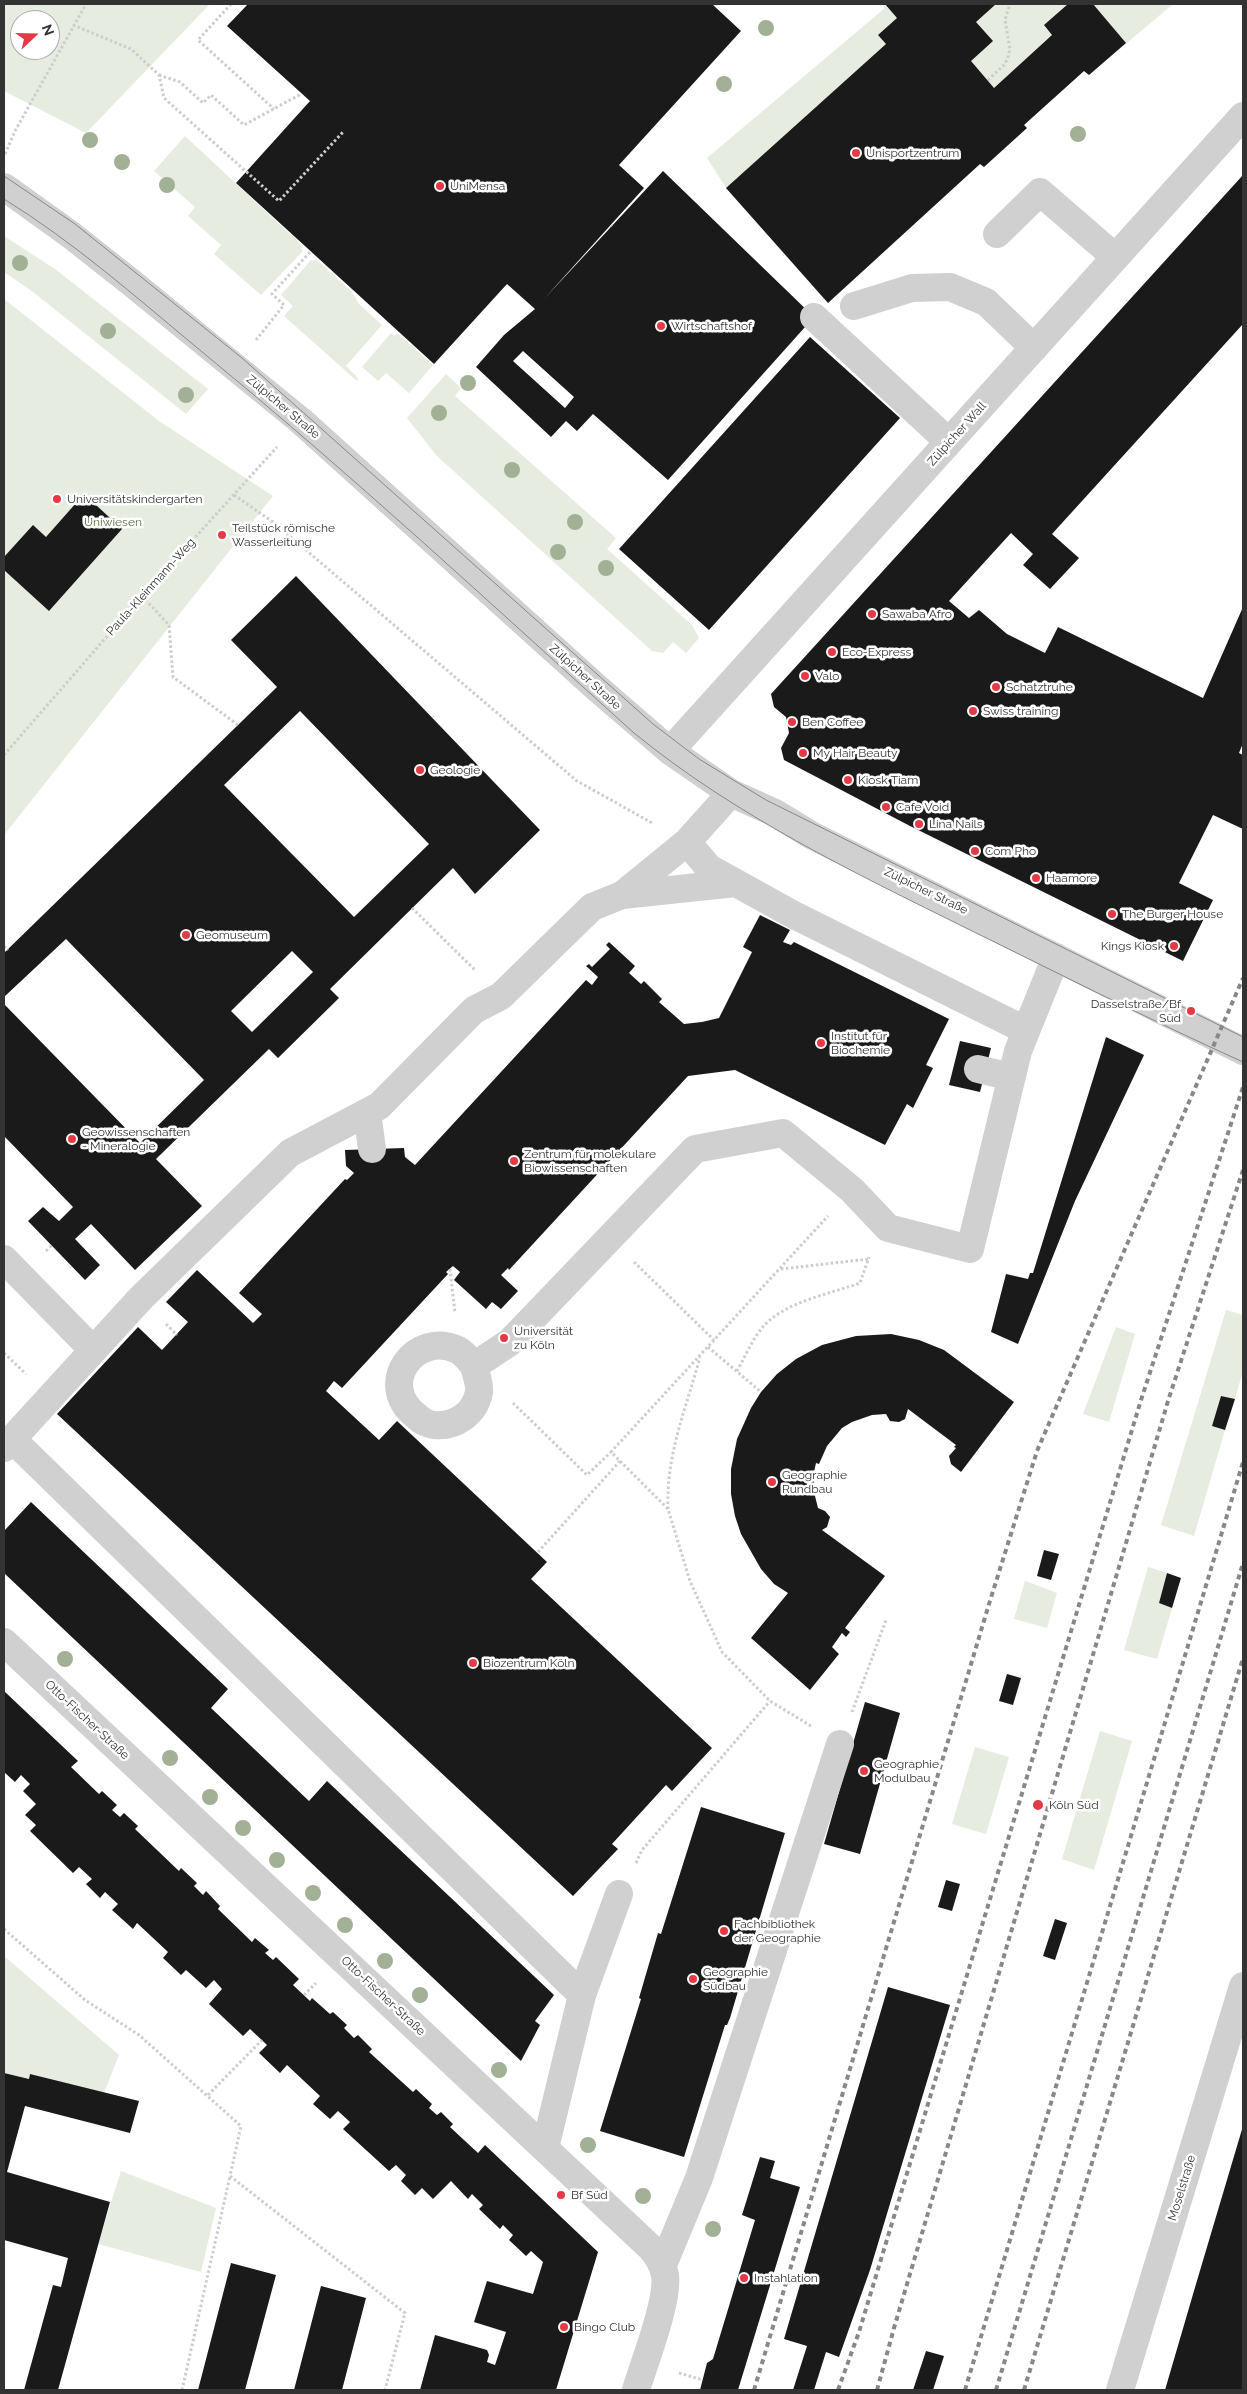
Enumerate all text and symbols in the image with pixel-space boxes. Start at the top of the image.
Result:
north arrow [10,10,60,60]
text: N [39,22,57,38]
place label: Unisportzentrum [866,146,959,160]
marker: Unisportzentrum [850,147,862,159]
place label: UniMensa [450,179,505,193]
marker: UniMensa [434,180,446,192]
place label: Wirtschaftshof [671,319,752,333]
marker: Wirtschaftshof [655,320,667,332]
street label: Zülpicher Straße [243,372,323,442]
street label: Zülpicher Wall [925,399,989,469]
place label: Universitätskindergarten [67,492,202,506]
marker: Universitätskindergarten [51,493,63,505]
park label: Uniwiesen [84,515,142,529]
place label: Teilstück römische Wasserleitung [232,521,335,549]
marker: Teilstück römische Wasserleitung [216,529,228,541]
street label: Paula-Kleinmann-Weg [104,535,198,639]
place label: Sawaba Afro [882,607,952,621]
marker: Sawaba Afro [866,608,878,620]
street label: Zülpicher Straße [546,641,624,713]
place label: Eco-Express [842,645,911,659]
marker: Eco-Express [826,646,838,658]
place label: Valo [815,669,839,683]
marker: Valo [799,670,811,682]
place label: Schatztruhe [1006,680,1073,694]
marker: Schatztruhe [990,681,1002,693]
place label: Swiss training [983,704,1058,718]
marker: Swiss training [967,705,979,717]
place label: Ben Coffee [802,715,863,729]
marker: Ben Coffee [786,716,798,728]
place label: My Hair Beauty [813,746,898,760]
marker: My Hair Beauty [797,747,809,759]
place label: Geologie [430,763,480,777]
marker: Geologie [414,764,426,776]
place label: Kiosk Tiam [858,773,918,787]
marker: Kiosk Tiam [842,774,854,786]
place label: Cafe Void [896,800,949,814]
marker: Cafe Void [880,801,892,813]
place label: Lina Nails [929,817,983,831]
marker: Lina Nails [913,818,925,830]
place label: Com Pho [985,844,1036,858]
marker: Com Pho [969,845,981,857]
street label: Zülpicher Straße [882,865,970,917]
place label: Haamore [1046,871,1097,885]
marker: Haamore [1030,872,1042,884]
place label: The Burger House [1122,907,1223,921]
marker: The Burger House [1106,908,1118,920]
place label: Geomuseum [196,928,268,942]
marker: Geomuseum [180,929,192,941]
place label: Kings Kiosk [1101,939,1164,953]
marker: Kings Kiosk [1168,940,1180,952]
place label: Dasselstraße/Bf Süd [1091,997,1181,1025]
marker: Dasselstraße/Bf Süd [1185,1005,1197,1017]
place label: Institut für Biochemie [831,1029,890,1057]
marker: Institut für Biochemie [815,1037,827,1049]
place label: Geowissenschaften - Mineralogie [82,1125,190,1153]
marker: Geowissenschaften - Mineralogie [66,1133,78,1145]
place label: Zentrum für molekulare Biowissenschaften [524,1147,656,1175]
marker: Zentrum für molekulare Biowissenschaften [508,1155,520,1167]
place label: Universität zu Köln [514,1324,573,1352]
marker: Universität zu Köln [498,1332,510,1344]
place label: Geographie Rundbau [782,1468,847,1496]
marker: Geographie Rundbau [766,1476,778,1488]
place label: Biozentrum Köln [483,1656,575,1670]
marker: Biozentrum Köln [467,1657,479,1669]
street label: Otto-Fischer-Straße [42,1677,132,1763]
place label: Geographie Modulbau [874,1757,939,1785]
marker: Geographie Modulbau [858,1765,870,1777]
marker: Köln Süd [1031,1798,1045,1812]
place label: Köln Süd [1049,1798,1099,1812]
place label: Fachbibliothek der Geographie [734,1917,821,1945]
marker: Fachbibliothek der Geographie [718,1925,730,1937]
street label: Otto-Fischer-Straße [338,1953,428,2039]
place label: Geographie Südbau [703,1965,768,1993]
marker: Geographie Südbau [687,1973,699,1985]
street label: Moselstraße [1165,2153,1199,2223]
place label: Bf Süd [571,2188,608,2202]
marker: Bf Süd [555,2189,567,2201]
place label: Instahlation [754,2271,818,2285]
marker: Instahlation [738,2272,750,2284]
place label: Bingo Club [574,2320,635,2334]
marker: Bingo Club [558,2321,570,2333]

